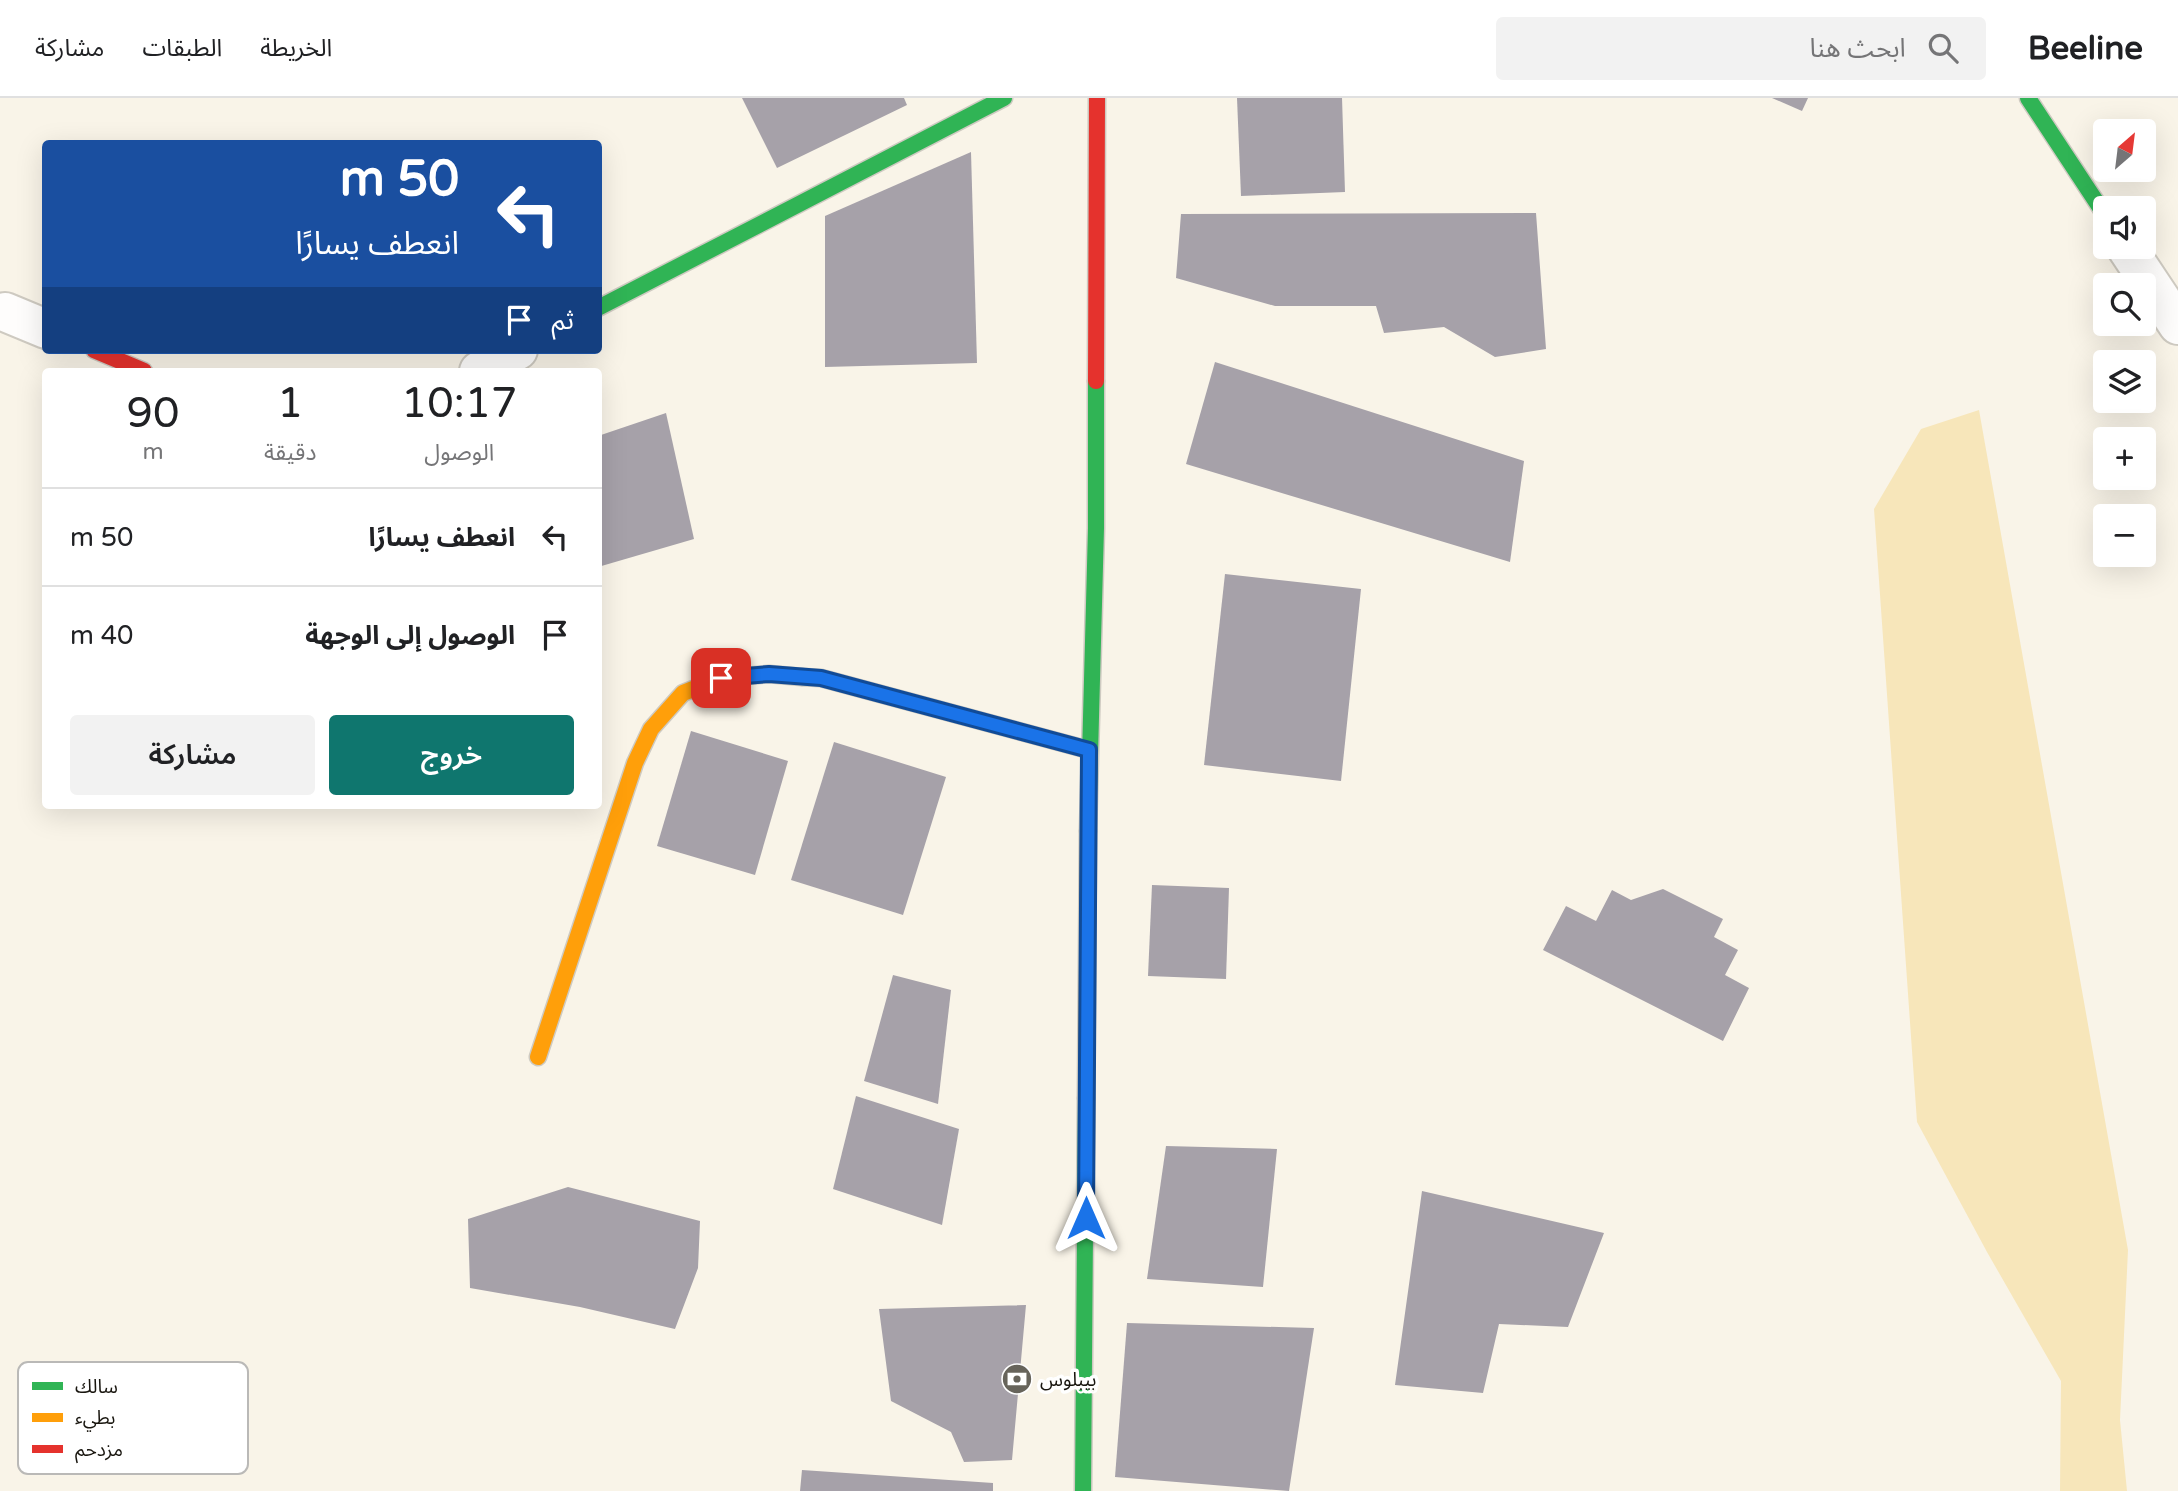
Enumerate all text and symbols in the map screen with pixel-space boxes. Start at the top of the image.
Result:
search box [1496,17,1986,80]
icon: search [1924,29,1962,67]
text: Beeline [2028,29,2143,68]
text: ابحث هنا [1809,33,1906,64]
text: مشاركة [35,34,104,63]
text: الطبقات [142,34,222,63]
text: الخريطة [260,34,332,63]
north arrow [2093,119,2156,182]
map controls [2093,119,2156,567]
text: 50 m [340,150,459,209]
icon: left [483,168,574,259]
button: sound [2093,196,2156,259]
text: انعطف يسارًا [295,225,459,263]
button: search [2093,273,2156,336]
icon: arrive [500,301,538,339]
text: ثم [552,305,574,336]
button: layers [2093,350,2156,413]
text: 1 [277,378,303,429]
text: 10:17 [401,378,517,429]
text: 90 [127,388,179,439]
button: + [2093,427,2156,490]
text: m [142,438,164,466]
text: دقيقة [264,439,316,467]
text: الوصول [424,439,494,467]
button: − [2093,504,2156,567]
icon: left [536,518,574,556]
text: 50 m [70,522,133,553]
text: انعطف يسارًا [369,522,515,553]
icon: arrive [536,616,574,654]
text: 40 m [70,620,133,651]
text: الوصول إلى الوجهة [305,620,515,651]
pin [691,648,751,708]
icon: arrive [702,659,740,697]
button: مشاركة [70,715,315,795]
button: خروج [329,715,574,795]
position arrow [1049,1181,1123,1255]
legend [18,1362,248,1474]
bank icon: بيبلوس [1000,1362,1034,1396]
place label: بيبلوس [1040,1369,1096,1391]
text: سالك [75,1376,118,1398]
text: بطيء [75,1407,115,1432]
text: مزدحم [75,1439,123,1464]

